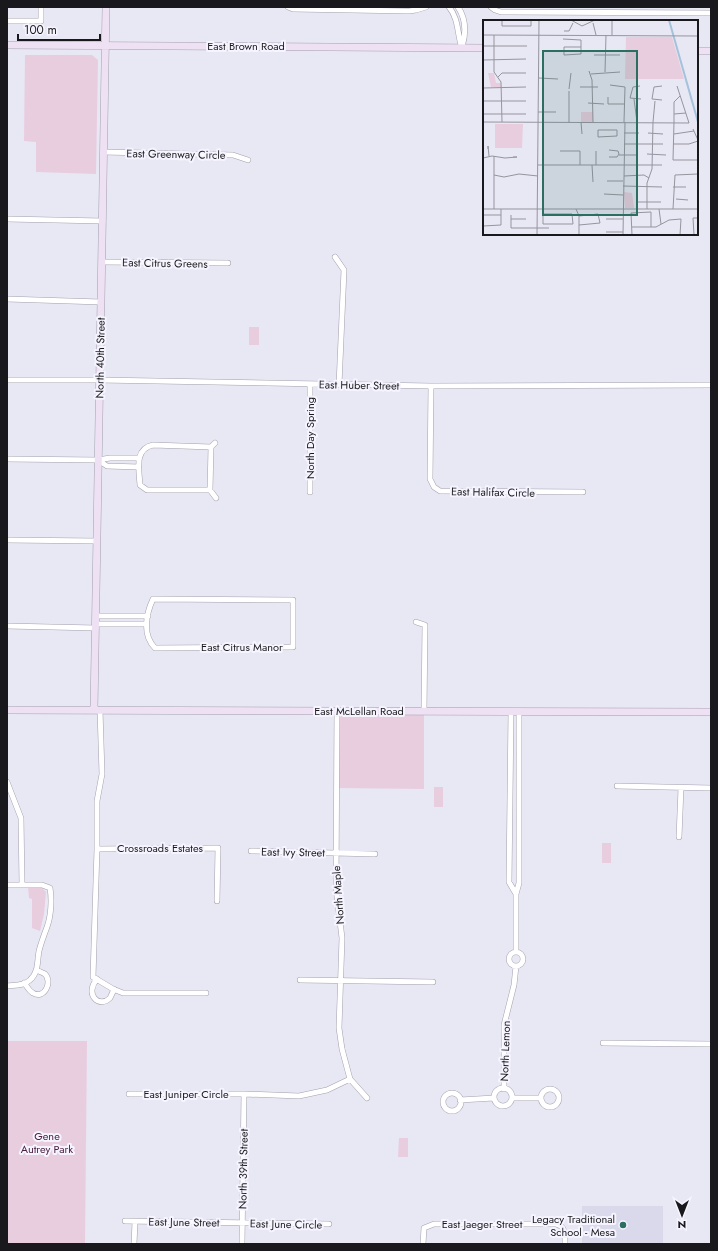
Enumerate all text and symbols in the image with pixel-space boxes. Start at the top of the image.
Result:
scale bar [18,16,100,42]
inset map [483,20,698,235]
text: 100 m [24,21,57,39]
street label: East Brown Road [207,38,285,54]
street label: East Greenway Circle [126,145,226,163]
street label: East Citrus Greens [122,254,209,272]
street label: North 40th Street [91,317,109,399]
street label: East Huber Street [319,376,400,394]
street label: North Day Spring [302,397,318,479]
street label: East Halifax Circle [451,483,536,501]
street label: East Citrus Manor [201,639,283,655]
street label: East McLellan Road [314,703,404,719]
street label: Crossroads Estates [117,840,204,856]
street label: East Ivy Street [261,843,325,861]
street label: North Maple [328,865,348,925]
street label: North Lemon [496,1020,514,1082]
street label: East Juniper Circle [143,1086,229,1102]
park label: Gene Autrey Park [21,1128,73,1157]
street label: North 39th Street [234,1128,252,1209]
north arrow [662,1195,702,1235]
place label: Legacy Traditional School - Mesa [532,1211,615,1240]
street label: East June Street [148,1213,220,1231]
street label: East June Circle [250,1215,323,1233]
street label: East Jaeger Street [442,1216,523,1232]
text: N [678,1217,686,1233]
marker: Legacy Traditional School - Mesa [618,1220,628,1230]

